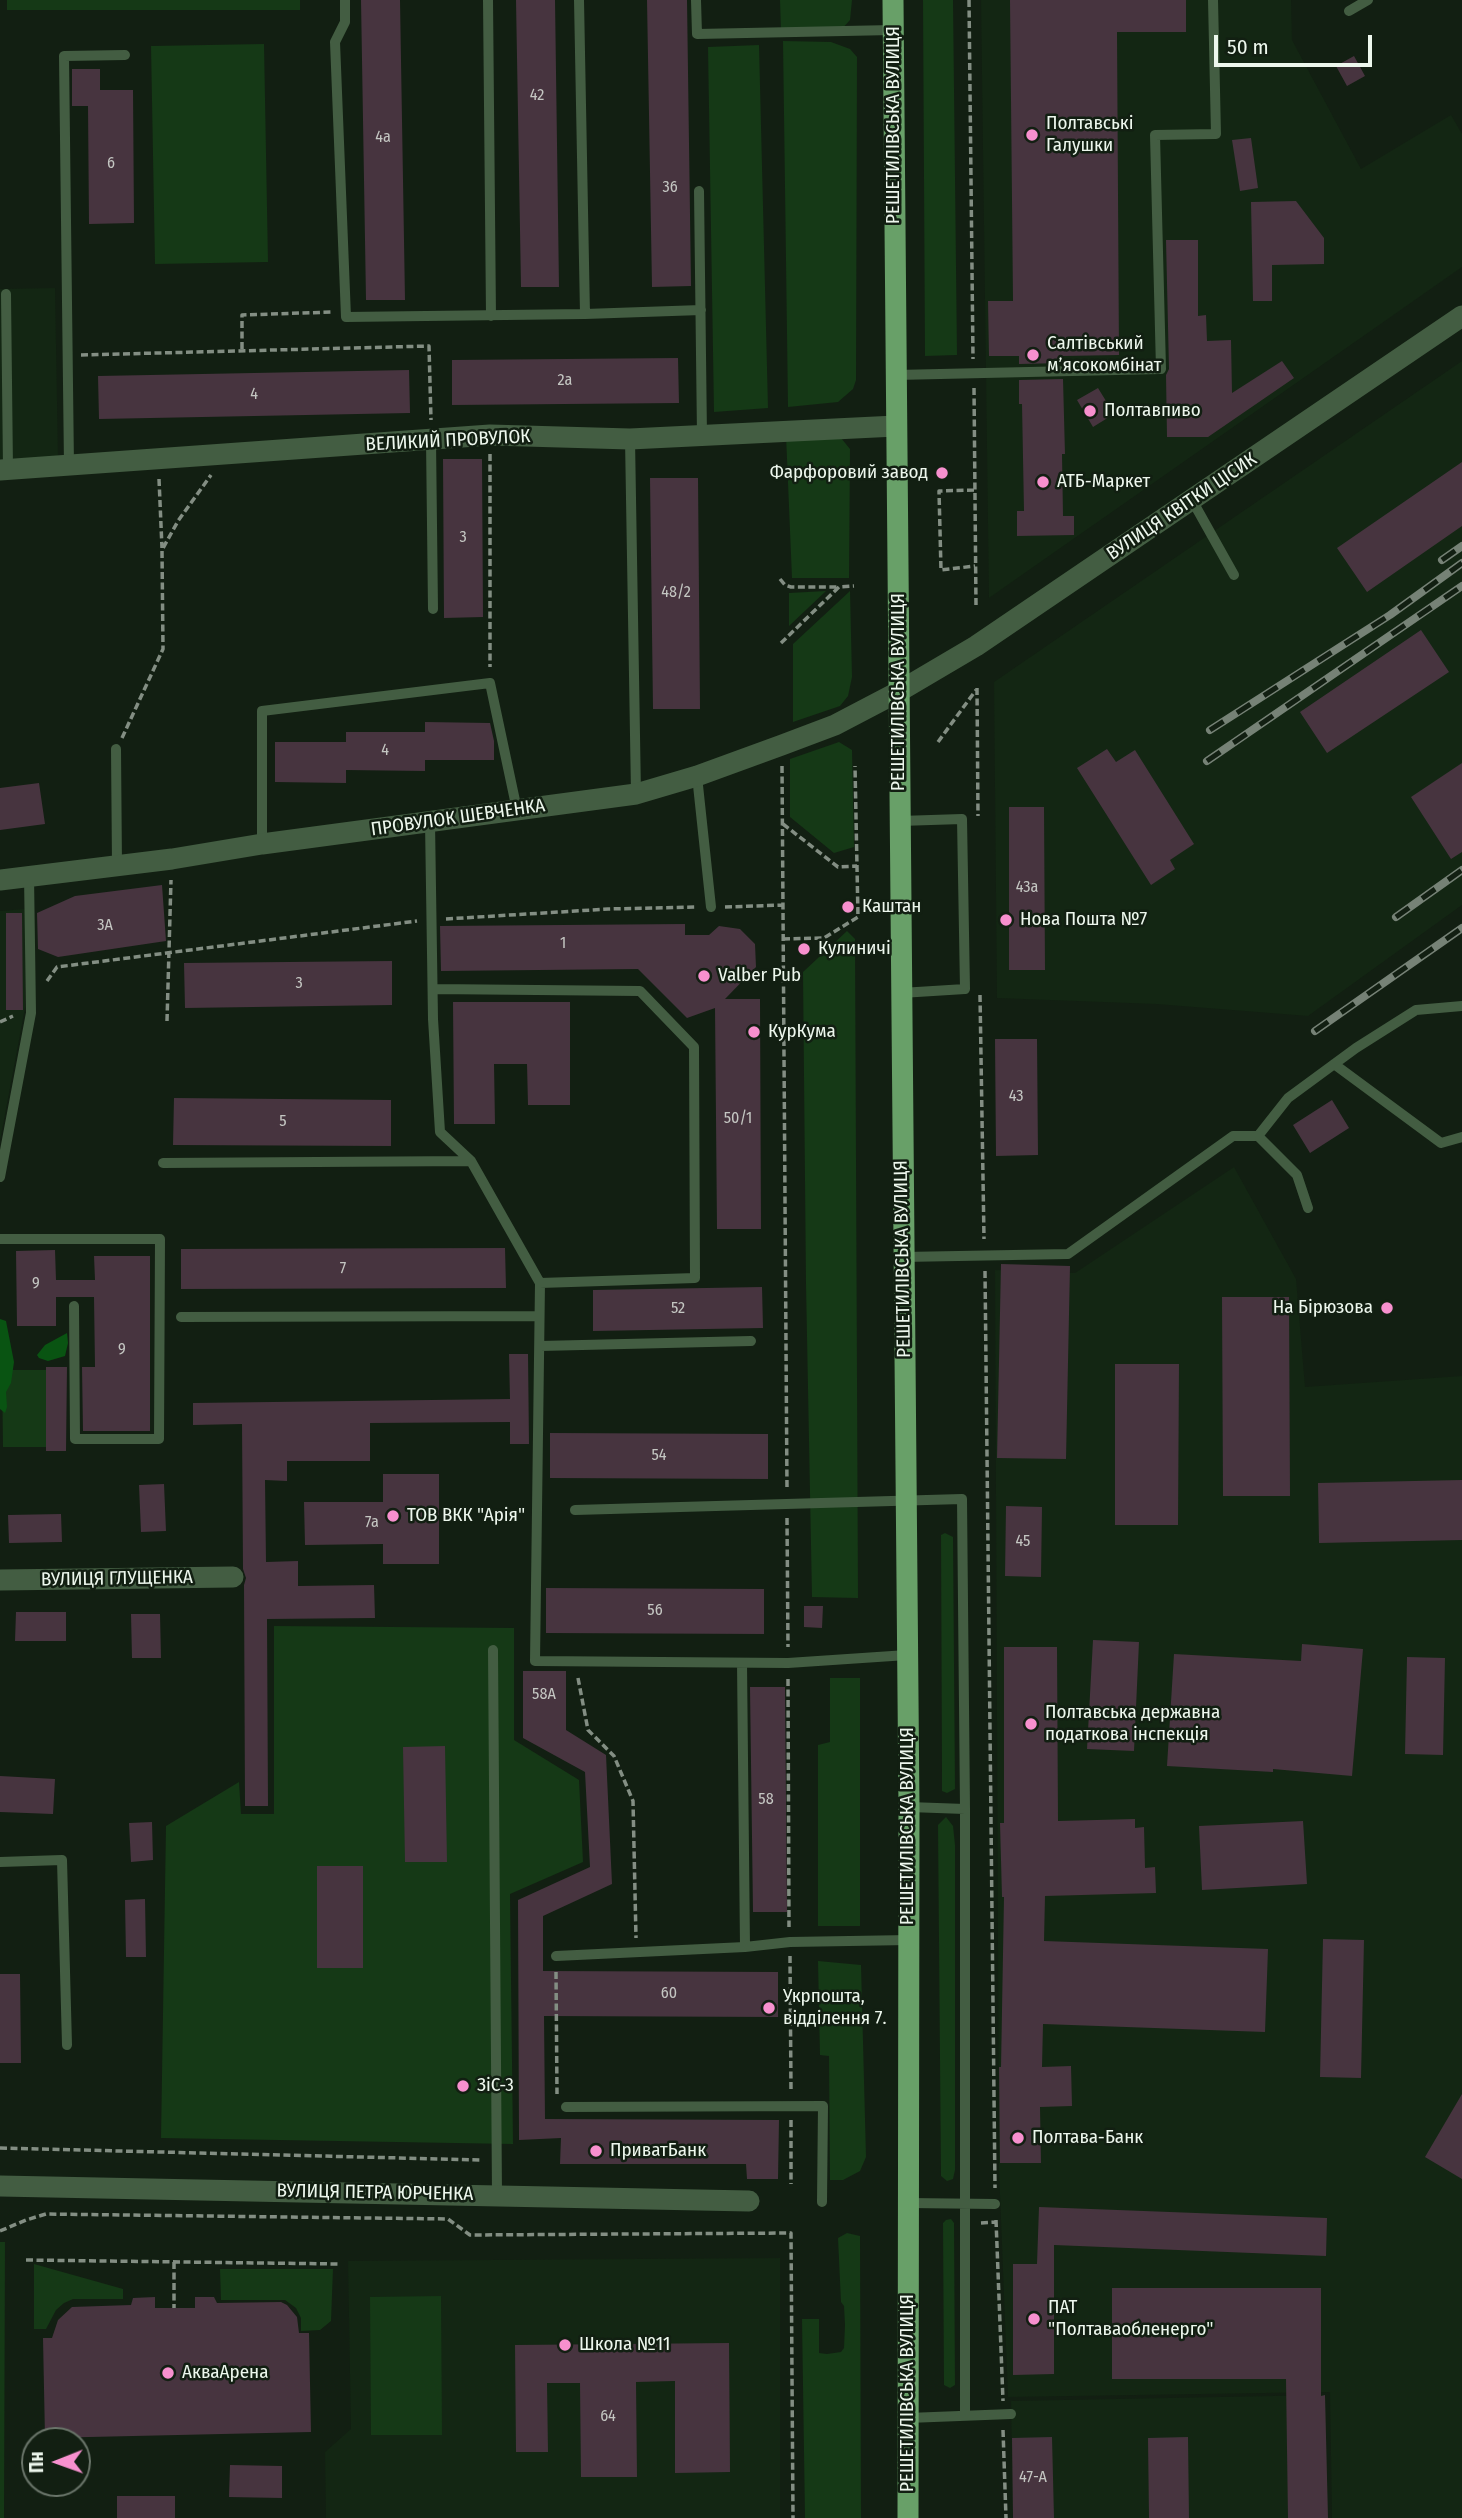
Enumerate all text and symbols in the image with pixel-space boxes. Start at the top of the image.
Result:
scale bar [1217,21,1374,65]
street label: РЕШЕТИЛІВСЬКА ВУЛИЦЯ [883,26,905,224]
text: 50 m [1227,34,1269,60]
house number: 42 [530,86,544,106]
place label: Полтавські Галушки [1046,113,1133,157]
marker: Полтавські Галушки [1024,127,1040,143]
house number: 4а [375,128,391,148]
house number: 6 [107,154,115,174]
house number: 36 [662,178,678,198]
place label: Салтівський мʼясокомбінат [1047,333,1161,377]
marker: Салтівський мʼясокомбінат [1025,347,1041,363]
house number: 2а [558,371,572,391]
house number: 4 [250,385,258,405]
place label: Полтавпиво [1104,400,1201,422]
marker: Полтавпиво [1082,403,1098,419]
street label: ВЕЛИКИЙ ПРОВУЛОК [365,425,531,457]
street label: ВУЛИЦЯ КВІТКИ ЦІСИК [1103,448,1261,566]
place label: Фарфоровий завод [770,462,928,484]
marker: Фарфоровий завод [934,465,950,481]
place label: АТБ-Маркет [1057,471,1150,493]
marker: АТБ-Маркет [1035,474,1051,490]
house number: 3 [459,528,467,548]
house number: 48/2 [661,583,691,603]
street label: РЕШЕТИЛІВСЬКА ВУЛИЦЯ [888,593,910,791]
house number: 4 [381,741,389,761]
street label: ПРОВУЛОК ШЕВЧЕНКА [369,794,547,842]
house number: 43а [1016,878,1038,898]
place label: Каштан [862,896,921,918]
marker: Каштан [840,899,856,915]
place label: Нова Пошта №7 [1020,909,1147,931]
marker: Нова Пошта №7 [998,912,1014,928]
house number: 3А [97,916,113,936]
house number: 1 [560,934,566,954]
place label: Кулиничі [818,938,891,960]
marker: Кулиничі [796,941,812,957]
place label: Valber Pub [718,965,801,987]
marker: Valber Pub [696,968,712,984]
house number: 3 [295,974,303,994]
place label: КурКума [768,1021,836,1043]
marker: КурКума [746,1024,762,1040]
house number: 43 [1009,1087,1023,1107]
house number: 50/1 [724,1109,752,1129]
house number: 5 [279,1112,287,1132]
street label: РЕШЕТИЛІВСЬКА ВУЛИЦЯ [890,1160,916,1358]
house number: 7 [340,1259,346,1279]
house number: 9 [32,1274,40,1294]
place label: На Бірюзова [1273,1297,1373,1319]
house number: 52 [671,1299,685,1319]
marker: На Бірюзова [1379,1300,1395,1316]
house number: 9 [118,1340,126,1360]
house number: 54 [651,1446,667,1466]
place label: ТОВ ВКК "Арія" [407,1505,525,1527]
marker: ТОВ ВКК "Арія" [385,1508,401,1524]
house number: 7а [365,1513,379,1533]
house number: 45 [1016,1532,1030,1552]
street label: ВУЛИЦЯ ГЛУЩЕНКА [41,1566,193,1592]
house number: 56 [647,1601,663,1621]
house number: 58А [532,1685,556,1705]
place label: Полтавська державна податкова інспекція [1045,1702,1220,1746]
marker: Полтавська державна податкова інспекція [1023,1716,1039,1732]
street label: РЕШЕТИЛІВСЬКА ВУЛИЦЯ [897,1727,919,1925]
house number: 58 [758,1790,774,1810]
house number: 60 [661,1984,677,2004]
place label: Укрпошта, відділення 7. [783,1986,886,2030]
marker: Укрпошта, відділення 7. [761,2000,777,2016]
place label: ЗіС-3 [477,2075,514,2097]
marker: ЗіС-3 [455,2078,471,2094]
place label: Полтава-Банк [1032,2127,1143,2149]
marker: Полтава-Банк [1010,2130,1026,2146]
place label: ПриватБанк [610,2140,706,2162]
marker: ПриватБанк [588,2143,604,2159]
street label: ВУЛИЦЯ ПЕТРА ЮРЧЕНКА [276,2180,474,2206]
street label: РЕШЕТИЛІВСЬКА ВУЛИЦЯ [897,2294,919,2492]
place label: ПАТ "Полтаваобленерго" [1048,2297,1214,2341]
marker: ПАТ "Полтаваобленерго" [1026,2311,1042,2327]
place label: Школа №11 [579,2334,670,2356]
marker: Школа №11 [557,2337,573,2353]
place label: АкваАрена [182,2362,269,2384]
marker: АкваАрена [160,2365,176,2381]
house number: 64 [600,2407,616,2427]
north arrow [21,2427,91,2497]
text: Пн [25,2451,48,2473]
house number: 47-А [1019,2468,1047,2488]

